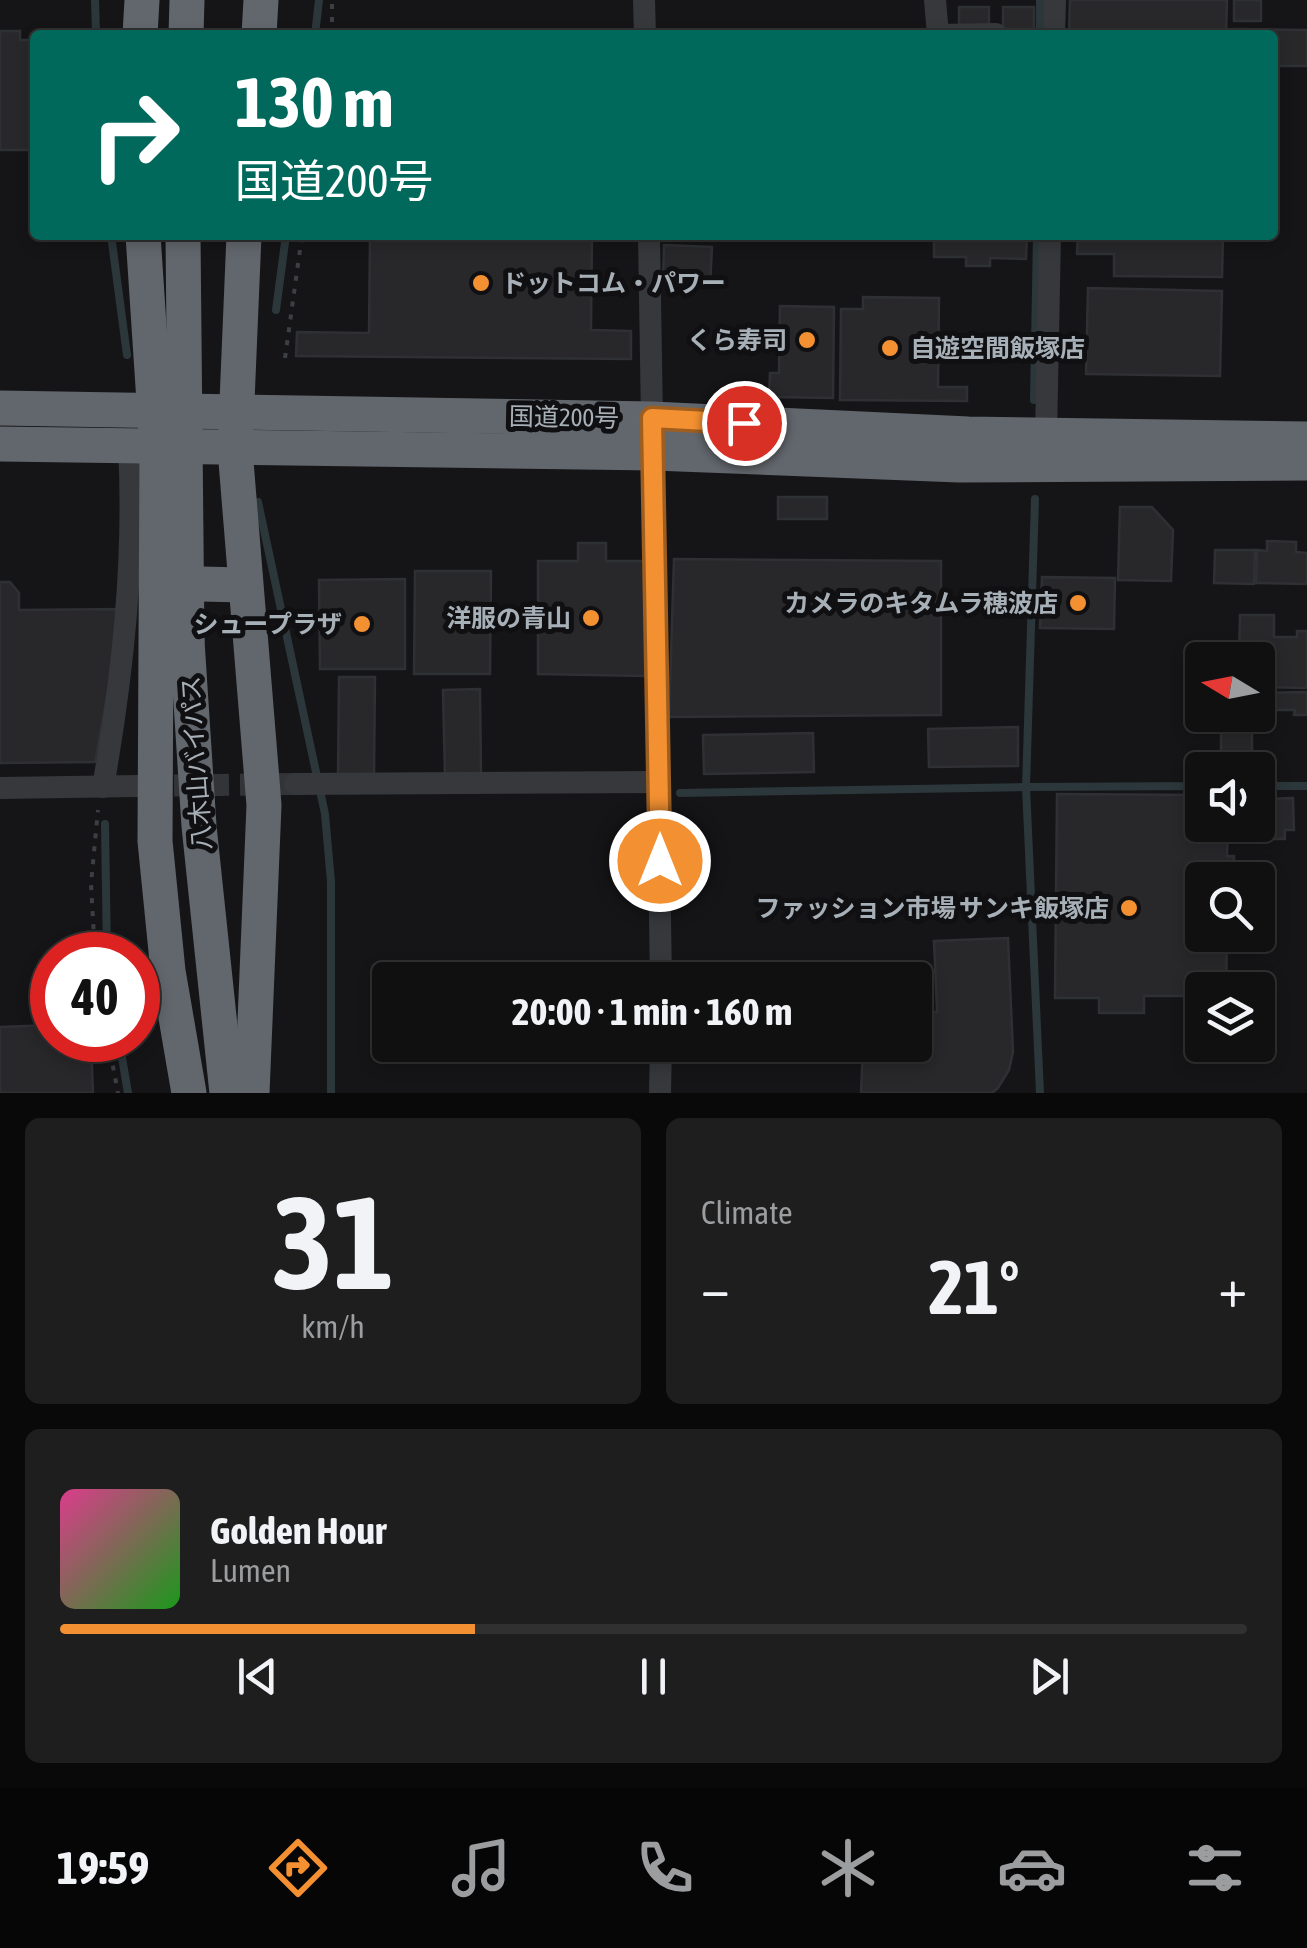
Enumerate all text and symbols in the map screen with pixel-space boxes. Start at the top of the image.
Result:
text: 130 m [235,62,394,142]
icon: right [70,70,200,200]
text: 国道200号 [235,155,433,207]
place label: ドットコム・パワー [501,269,726,297]
marker: ドットコム・パワー [470,272,492,294]
place label: くら寿司 [687,326,787,354]
marker: くら寿司 [796,329,818,351]
place label: 自遊空間飯塚店 [910,334,1085,362]
marker: 自遊空間飯塚店 [879,337,901,359]
pin [702,381,787,466]
icon: arrive [717,396,772,451]
street label: 国道200号 [509,402,619,432]
place label: カメラのキタムラ穂波店 [784,589,1058,617]
marker: カメラのキタムラ穂波店 [1067,592,1089,614]
place label: 洋服の青山 [446,604,571,632]
marker: 洋服の青山 [580,607,602,629]
place label: シュープラザ [193,610,342,638]
marker: シュープラザ [351,613,373,635]
north arrow [1185,642,1275,732]
map controls [1185,642,1275,1062]
street label: 八木山バイパス [176,675,216,851]
button: sound [1185,752,1275,842]
position arrow [608,809,712,913]
button: search [1185,862,1275,952]
place label: ファッション市場 サンキ飯塚店 [756,894,1109,922]
marker: ファッション市場 サンキ飯塚店 [1118,897,1140,919]
speed limit sign: 40 [30,932,160,1062]
button: layers [1185,972,1275,1062]
text: 20:00 · 1 min · 160 m [512,990,792,1033]
text: 31 [272,1168,394,1317]
text: Climate [701,1194,793,1231]
text: 21° [928,1244,1020,1330]
text: − [701,1256,730,1319]
text: + [1218,1256,1247,1319]
text: km/h [301,1308,365,1345]
text: Golden Hour [210,1509,386,1552]
text: Lumen [210,1552,291,1589]
icon: previous [230,1649,285,1704]
icon: pause [626,1649,681,1704]
icon: next [1022,1649,1077,1704]
icon: directions [263,1833,333,1903]
icon: music [446,1833,516,1903]
icon: phone [630,1833,700,1903]
icon: climate [813,1833,883,1903]
icon: car [997,1833,1067,1903]
icon: filters [1180,1833,1250,1903]
text: 19:59 [57,1842,149,1894]

